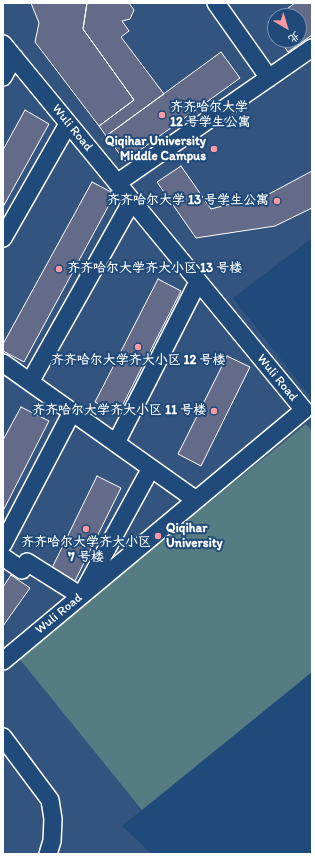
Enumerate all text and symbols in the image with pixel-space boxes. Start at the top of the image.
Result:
north arrow [267,8,307,48]
text: 北 [286,29,302,46]
place label: 齐齐哈尔大学 12 号学生公寓 [170,100,251,131]
street label: Wuli Road [48,101,96,155]
marker: 齐齐哈尔大学 12 号学生公寓 [157,110,167,120]
place label: Qiqihar University Middle Campus [105,134,206,165]
marker: Qiqihar University Middle Campus [209,144,219,154]
place label: 齐齐哈尔大学 13 号学生公寓 [107,193,269,209]
marker: 齐齐哈尔大学 13 号学生公寓 [272,196,282,206]
place label: 齐齐哈尔大学齐大小区 13 号楼 [67,261,242,277]
marker: 齐齐哈尔大学齐大小区 13 号楼 [54,264,64,274]
marker: 齐齐哈尔大学齐大小区 12 号楼 [133,342,143,352]
street label: Wuli Road [253,351,301,405]
place label: 齐齐哈尔大学齐大小区 12 号楼 [51,353,225,369]
place label: 齐齐哈尔大学齐大小区 11 号楼 [32,403,206,419]
marker: 齐齐哈尔大学齐大小区 11 号楼 [209,406,219,416]
place label: Qiqihar University [166,521,223,552]
marker: 齐齐哈尔大学齐大小区 7 号楼 [81,524,91,534]
marker: Qiqihar University [153,531,163,541]
place label: 齐齐哈尔大学齐大小区 7 号楼 [21,535,151,566]
street label: Wuli Road [32,590,86,638]

